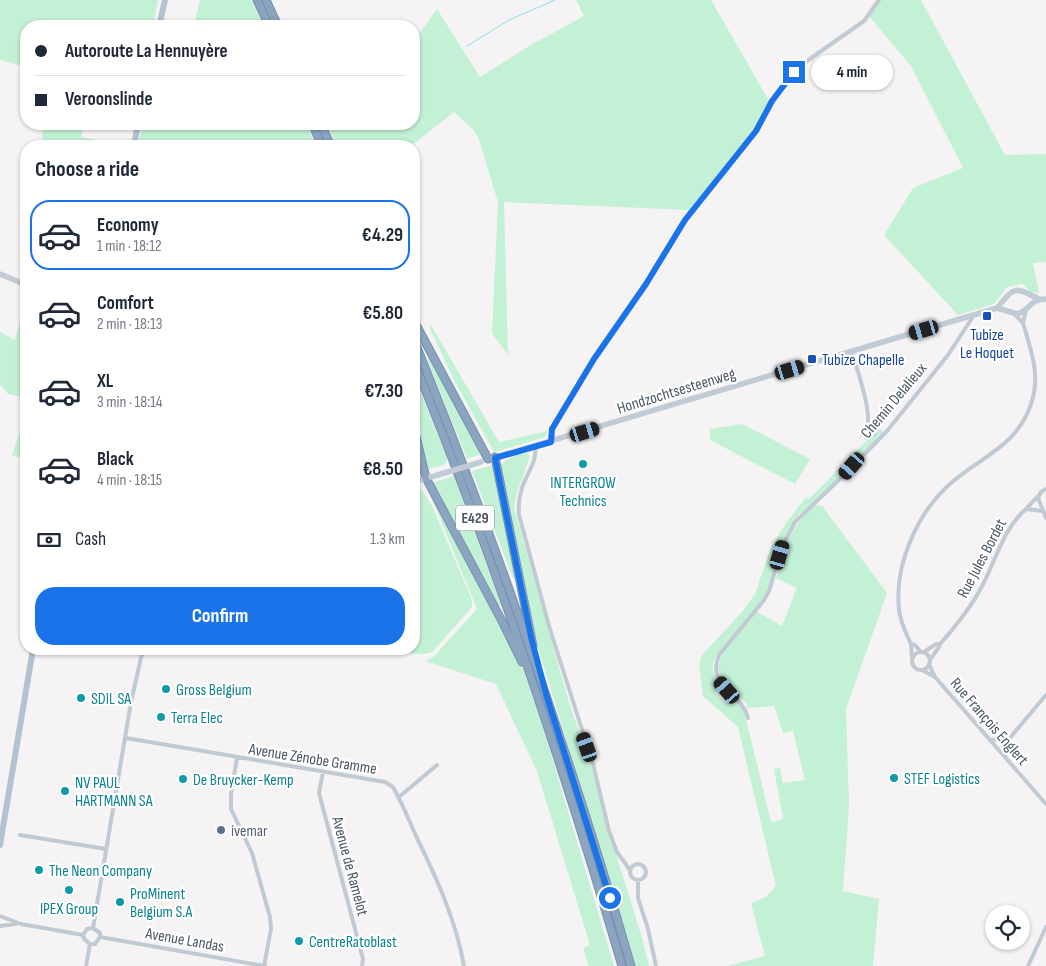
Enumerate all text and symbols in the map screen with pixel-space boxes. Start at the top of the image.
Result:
text: Autoroute La Hennuyère [65,40,228,63]
callout: 4 min [812,54,894,90]
route end [783,61,805,83]
text: 4 min [837,63,867,82]
text: Veroonslinde [65,88,153,111]
text: Choose a ride [35,156,139,183]
icon: car [37,213,82,258]
text: Economy [97,214,159,237]
text: €4.29 [362,224,403,247]
text: 1 min · 18:12 [97,237,162,256]
icon: car [37,291,82,336]
text: Comfort [97,292,154,315]
text: €5.80 [362,302,403,325]
marker: Tubize Le Hoquet [981,310,993,322]
text: 2 min · 18:13 [97,315,162,334]
car [907,319,940,341]
place label: Tubize Le Hoquet [960,326,1014,363]
place label: Tubize Chapelle [822,351,904,370]
marker: Tubize Chapelle [806,353,818,365]
car [773,358,806,382]
street label: Chemin Delalieux [857,359,931,443]
street label: Hondzochtsesteenweg [615,364,738,418]
icon: car [37,369,82,414]
text: XL [97,370,113,393]
text: €7.30 [365,380,403,403]
text: 3 min · 18:14 [97,393,163,412]
car [568,420,601,444]
icon: car [37,447,82,492]
text: Black [97,448,134,471]
car [836,450,867,482]
text: €8.50 [363,458,403,481]
marker: INTERGROW Technics [577,458,589,470]
text: 4 min · 18:15 [97,471,162,490]
place label: INTERGROW Technics [550,474,616,511]
road number: E429 [456,506,494,530]
street label: Rue Jules Bordet [954,516,1011,601]
icon: cash [35,526,63,554]
text: Cash [75,528,106,551]
text: 1.3 km [370,530,405,549]
car [768,539,791,571]
button: Confirm [35,587,405,645]
car [711,674,742,706]
street label: Rue François Englert [946,674,1032,770]
place label: Gross Belgium [176,681,252,700]
marker: Gross Belgium [160,683,172,695]
place label: SDIL SA [91,690,131,709]
marker: SDIL SA [75,692,87,704]
place label: Terra Elec [171,709,223,728]
marker: Terra Elec [155,711,167,723]
car [575,730,598,764]
street label: Avenue Zénobe Gramme [247,740,378,779]
place label: STEF Logistics [904,770,980,789]
place label: De Bruycker-Kemp [193,771,294,790]
marker: STEF Logistics [888,772,900,784]
marker: De Bruycker-Kemp [177,773,189,785]
place label: NV PAUL HARTMANN SA [75,774,153,811]
marker: NV PAUL HARTMANN SA [59,785,71,797]
street label: Avenue de Ramelot [327,814,372,918]
place label: ivemar [231,822,268,841]
marker: ivemar [215,824,227,836]
place label: The Neon Company [49,862,152,881]
marker: The Neon Company [33,864,45,876]
marker: IPEX Group [63,884,75,896]
place label: ProMinent Belgium S.A [130,885,192,922]
route start [599,887,621,909]
marker: ProMinent Belgium S.A [114,896,126,908]
place label: IPEX Group [40,900,98,919]
map controls [985,905,1030,950]
button: locate [985,905,1030,950]
street label: Avenue Landas [143,924,226,957]
place label: CentreRatoblast [309,933,397,952]
marker: CentreRatoblast [293,935,305,947]

